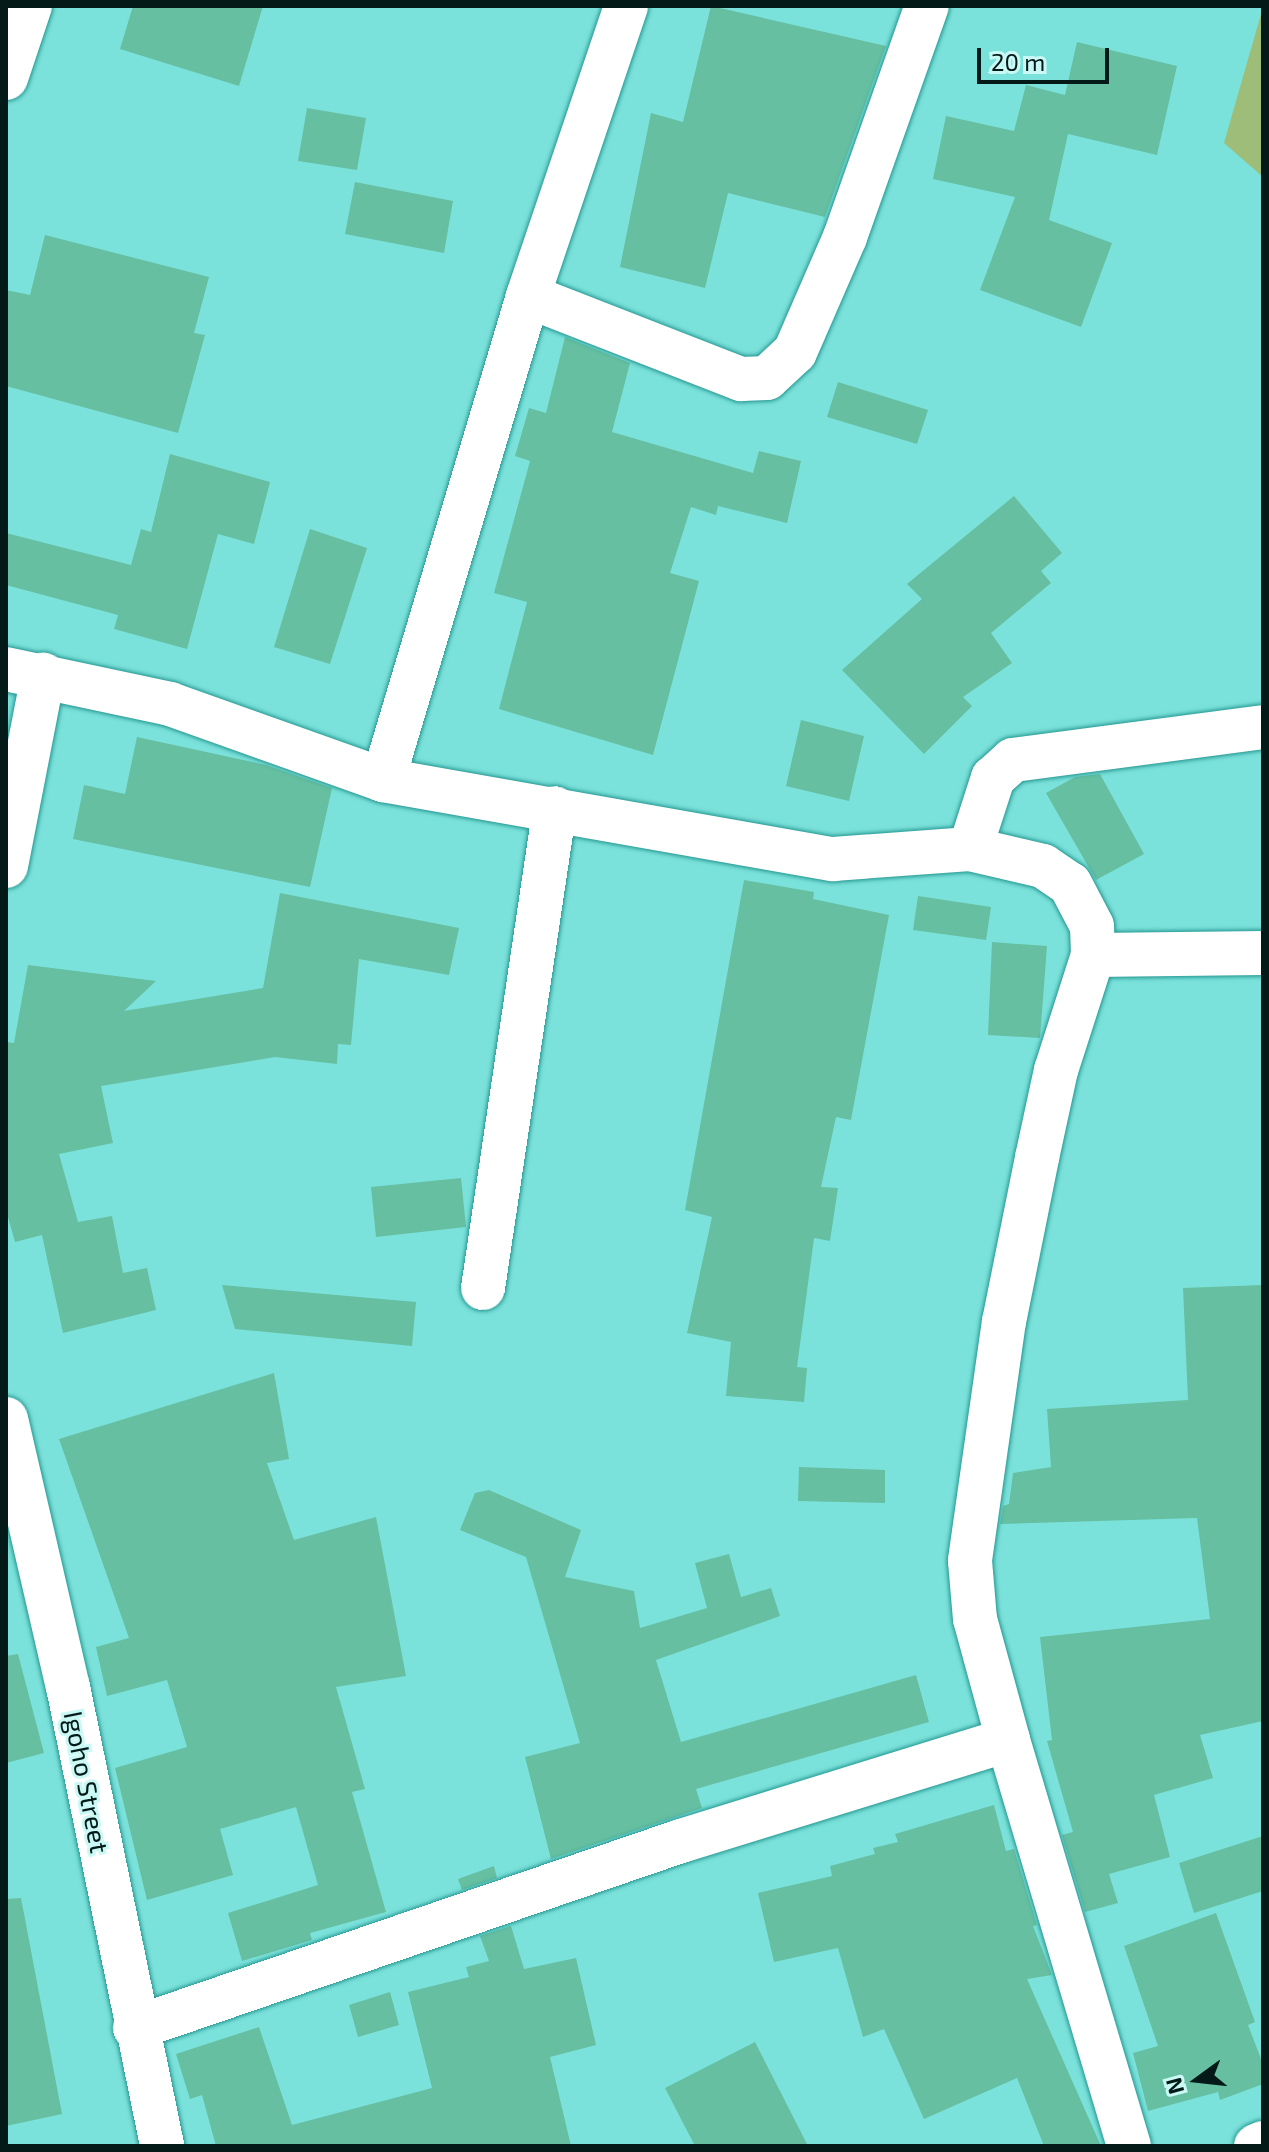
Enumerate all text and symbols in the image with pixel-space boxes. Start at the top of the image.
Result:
scale bar [981,32,1113,82]
text: 20 m [991,47,1045,76]
street label: Igoho Street [58,1708,116,1856]
north arrow [1157,2040,1237,2120]
text: N [1159,2075,1188,2097]

